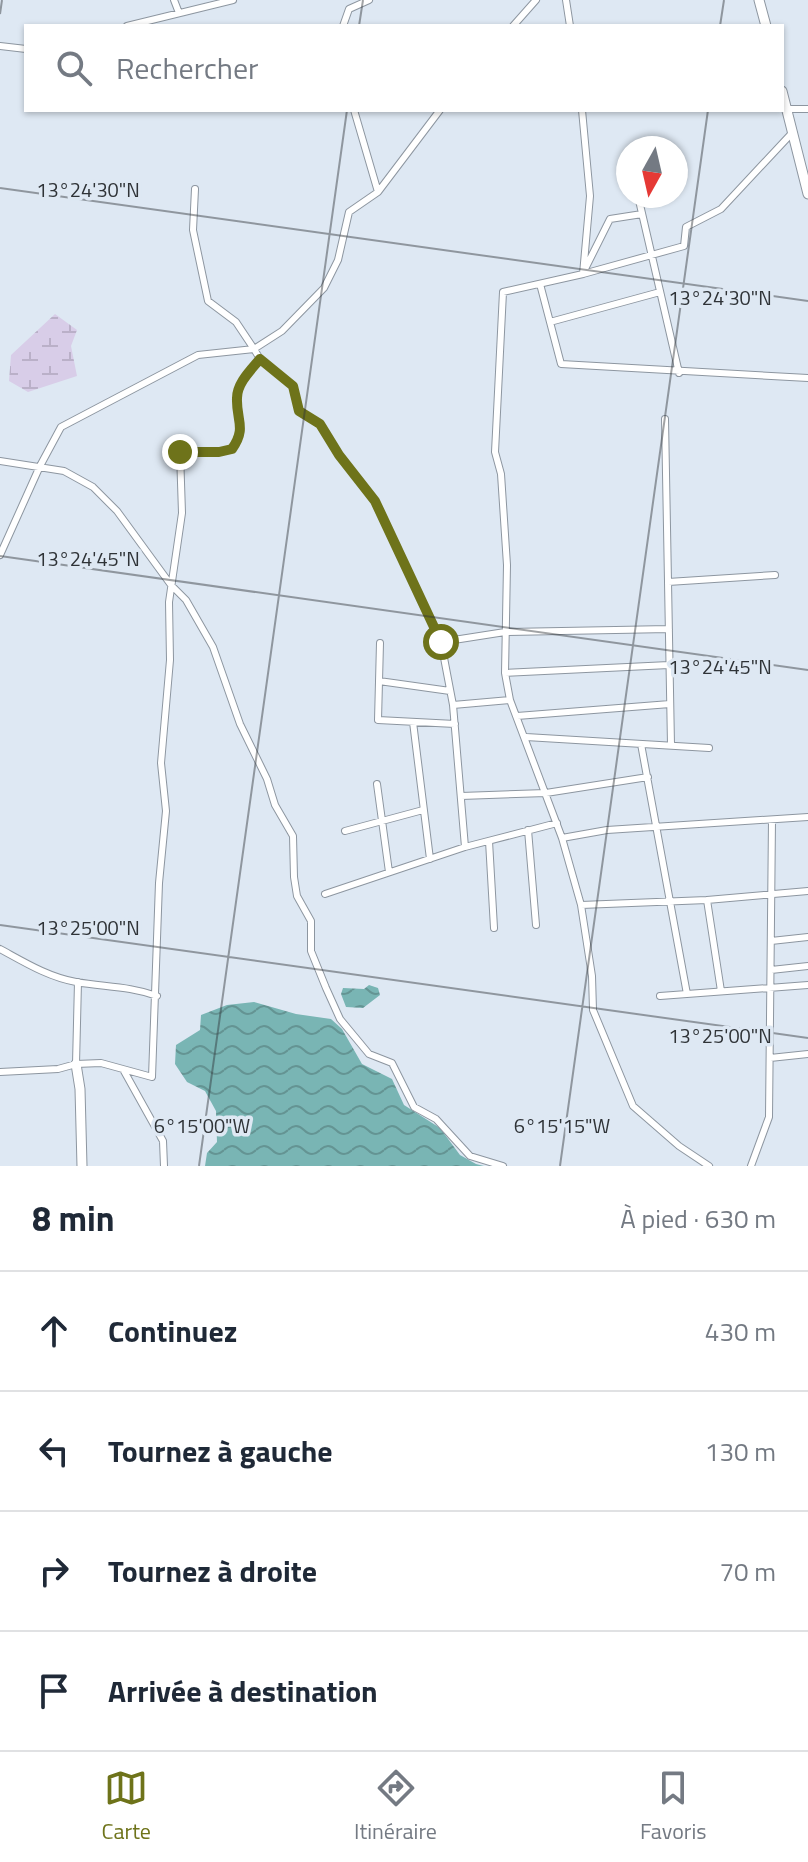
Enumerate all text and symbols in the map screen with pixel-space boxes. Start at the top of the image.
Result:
search box [24,24,784,112]
text: Rechercher [116,45,259,91]
icon: search [52,46,96,90]
north arrow [616,136,688,208]
text: 13°24'30"N [36,174,140,205]
text: 13°24'30"N [668,282,772,313]
route end [162,434,198,470]
text: 13°24'45"N [36,543,140,574]
route start [423,624,459,660]
text: 13°24'45"N [668,651,772,682]
text: 13°25'00"N [36,912,140,943]
text: 13°25'00"N [668,1020,772,1051]
text: 6°15'00"W [154,1110,251,1141]
text: 6°15'15"W [514,1110,611,1141]
text: 8 min [32,1192,115,1244]
text: À pied · 630 m [620,1199,776,1238]
text: Continuez [108,1308,237,1354]
icon: ahead [32,1309,76,1353]
text: 430 m [705,1312,776,1351]
text: Tournez à gauche [108,1428,333,1474]
icon: left [32,1429,76,1473]
text: 130 m [705,1432,776,1471]
text: Tournez à droite [108,1548,317,1594]
icon: right [32,1549,76,1593]
text: 70 m [719,1552,776,1591]
text: Arrivée à destination [108,1668,378,1714]
icon: arrive [32,1669,76,1713]
tab: Carte [102,1766,151,1848]
tab: Itinéraire [354,1766,437,1848]
tab: Favoris [640,1766,706,1848]

